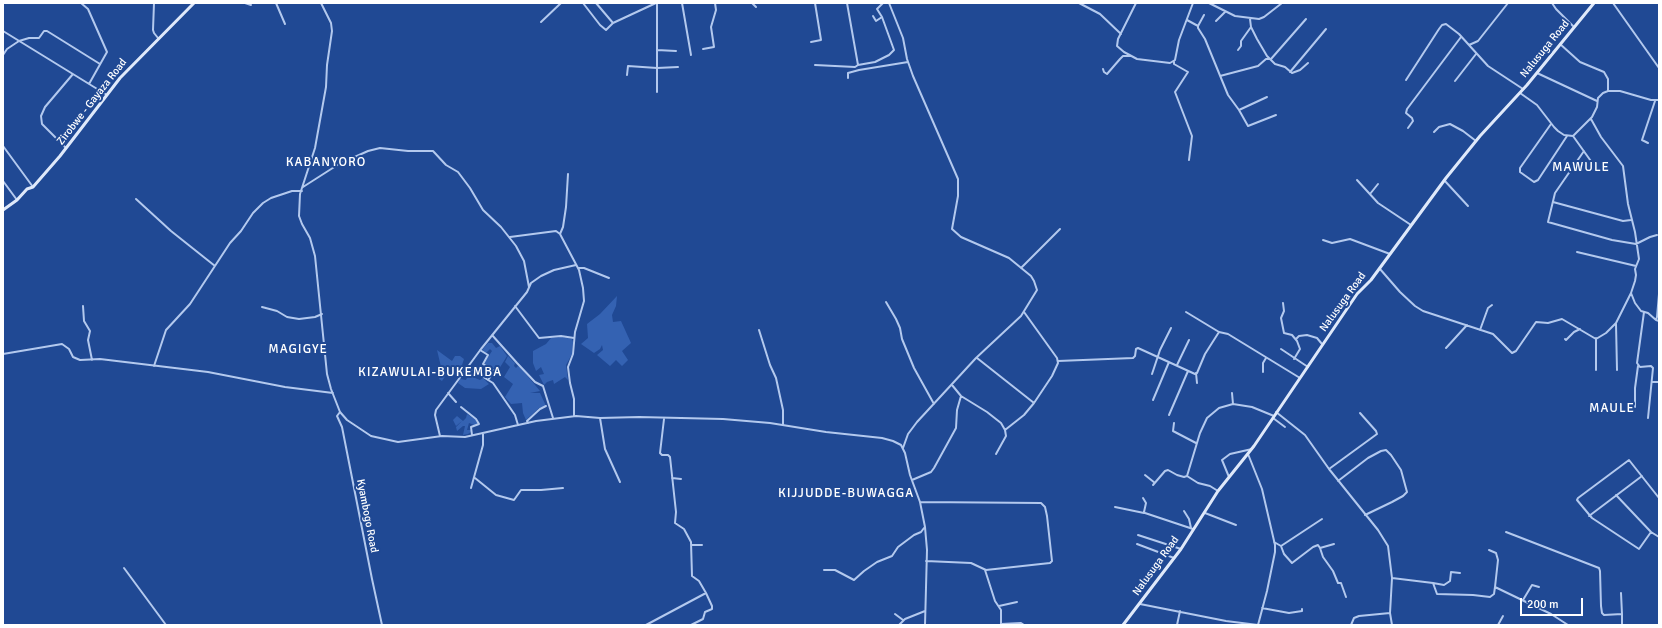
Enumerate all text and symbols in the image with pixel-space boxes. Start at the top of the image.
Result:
street label: Nalusuga Road [1518,18,1572,80]
street label: Zirobwe - Gayaza Road [54,56,130,148]
district label: KABANYORO [286,155,366,171]
district label: MAWULE [1552,160,1610,176]
street label: Nalusuga Road [1317,270,1369,334]
district label: MAGIGYE [268,342,328,358]
district label: KIZAWULAI-BUKEMBA [358,365,502,381]
district label: MAULE [1589,401,1635,417]
street label: Kyambogo Road [353,478,381,554]
district label: KIJJUDDE-BUWAGGA [778,486,914,502]
street label: Nalusuga Road [1130,534,1182,598]
scale bar [1522,590,1585,616]
text: 200 m [1527,597,1559,612]

